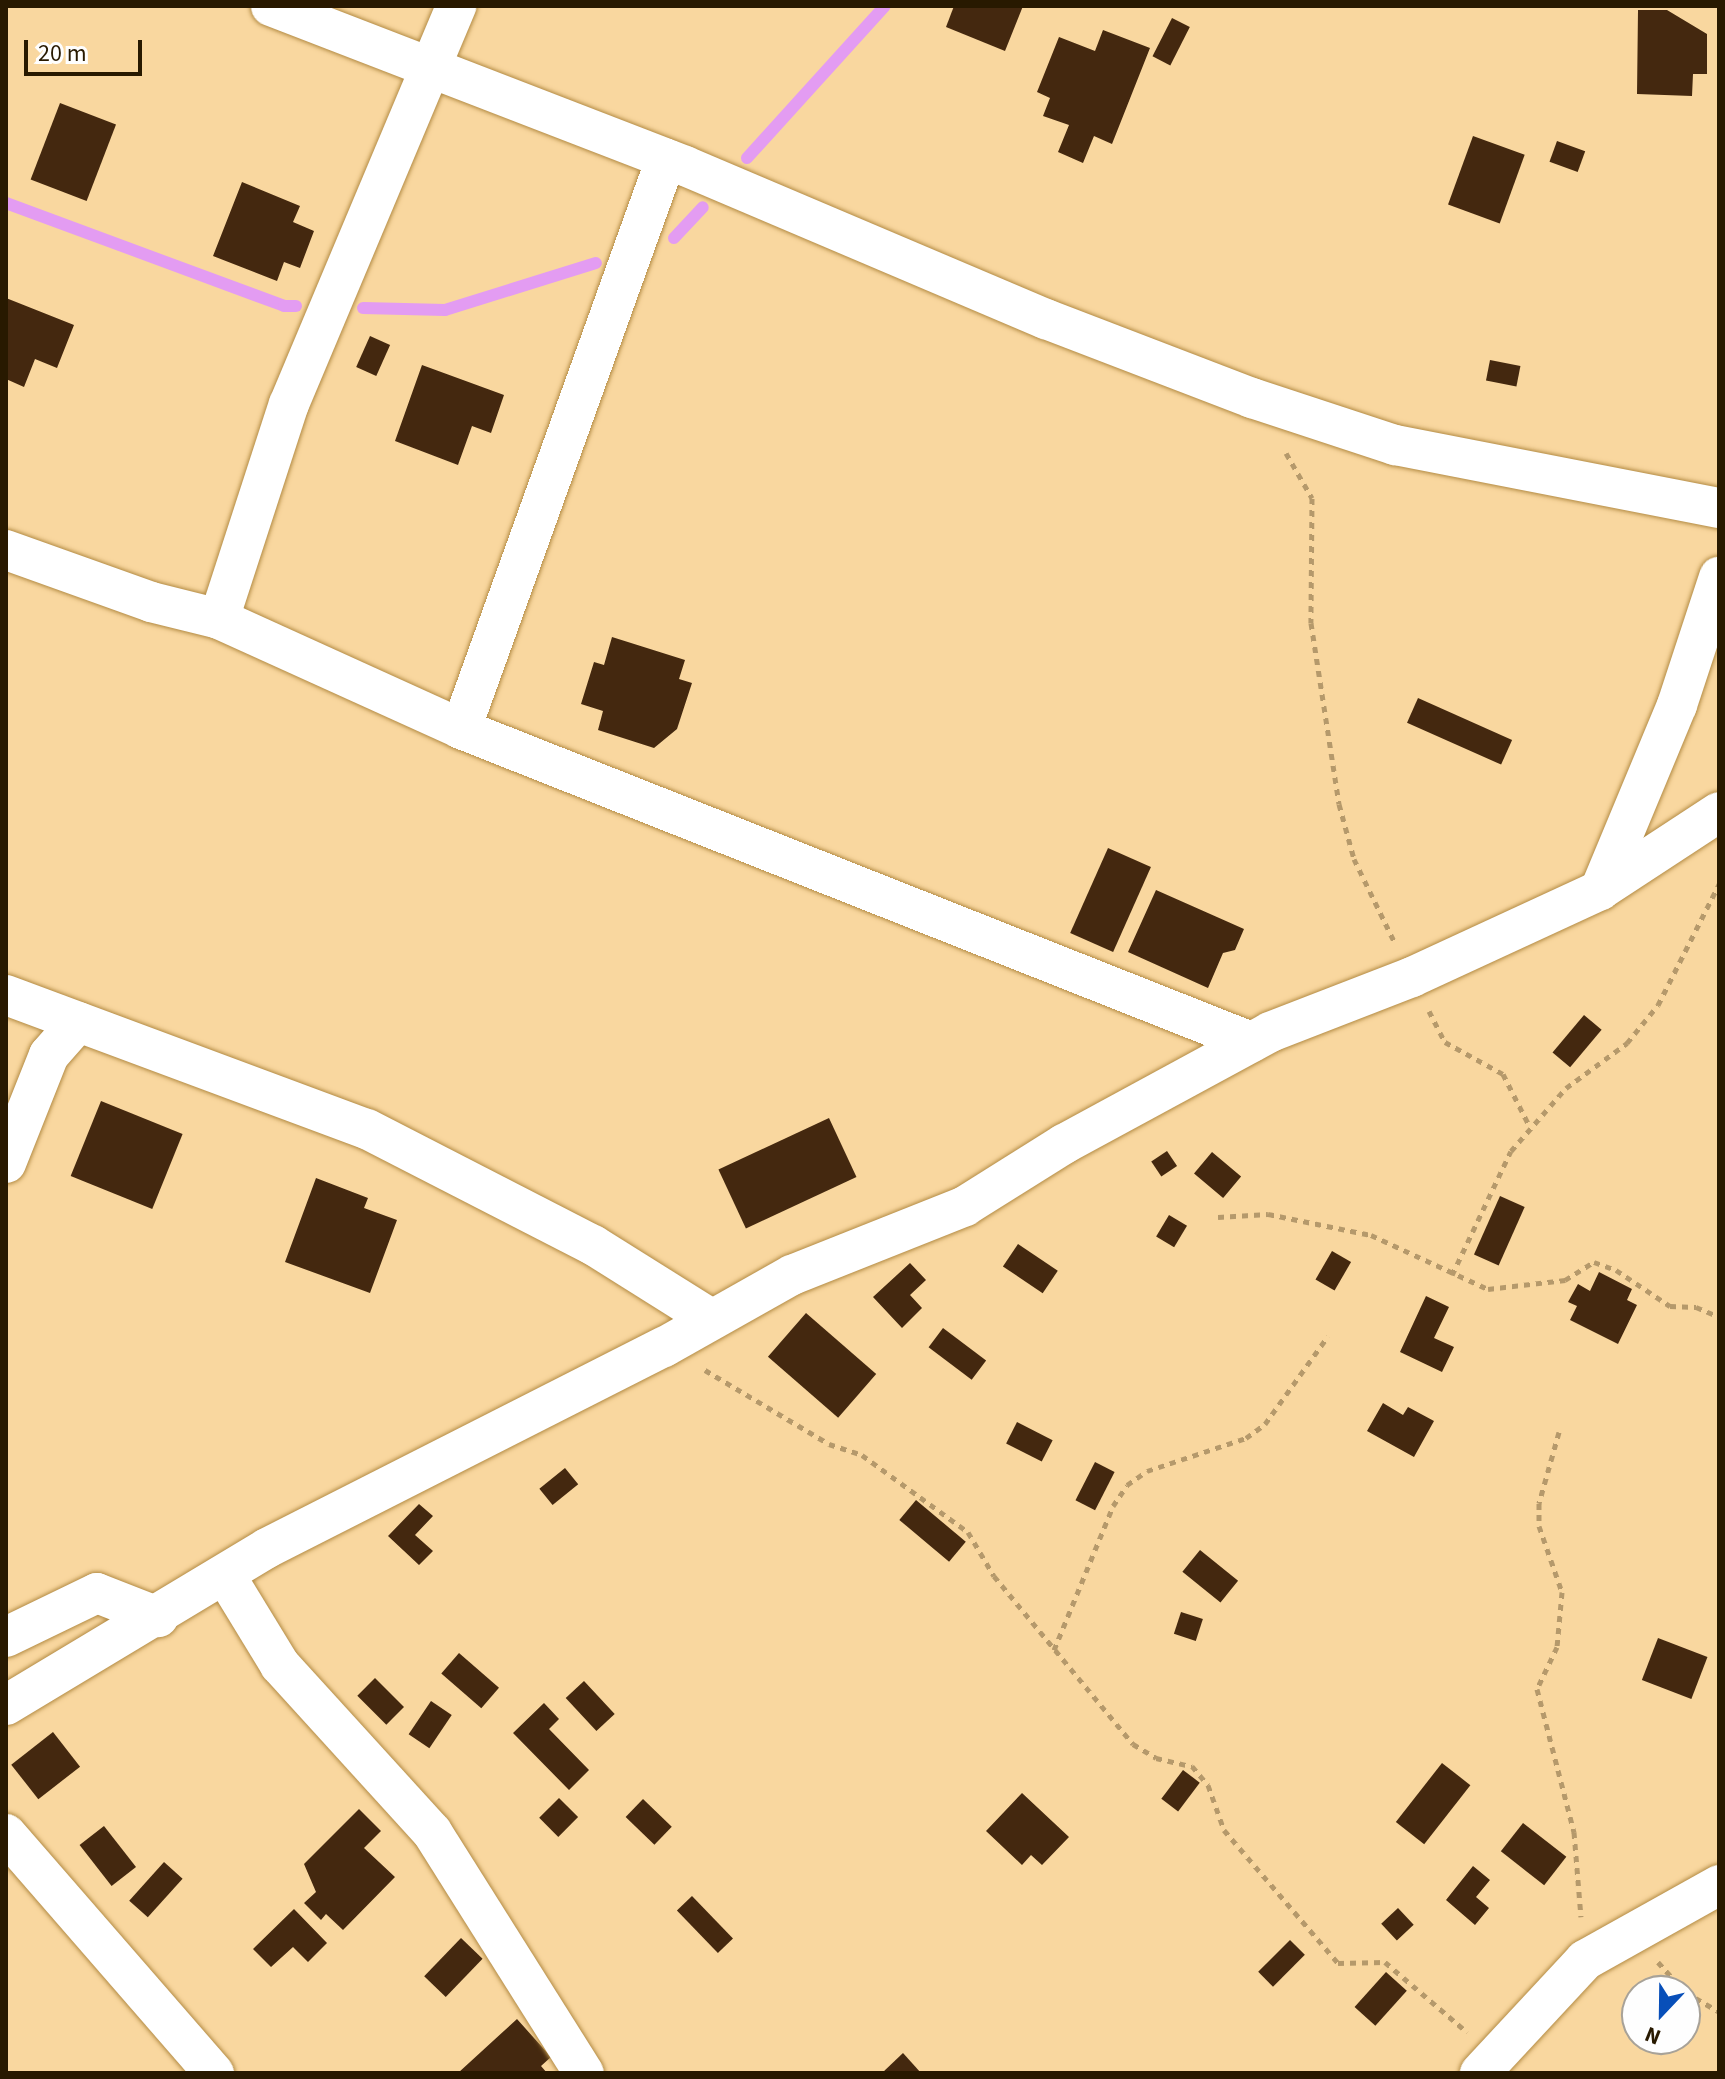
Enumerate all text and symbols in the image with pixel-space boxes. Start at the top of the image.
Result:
scale bar [28,24,146,74]
text: 20 m [38,36,87,71]
north arrow [1621,1975,1701,2055]
text: N [1640,2018,1666,2053]

